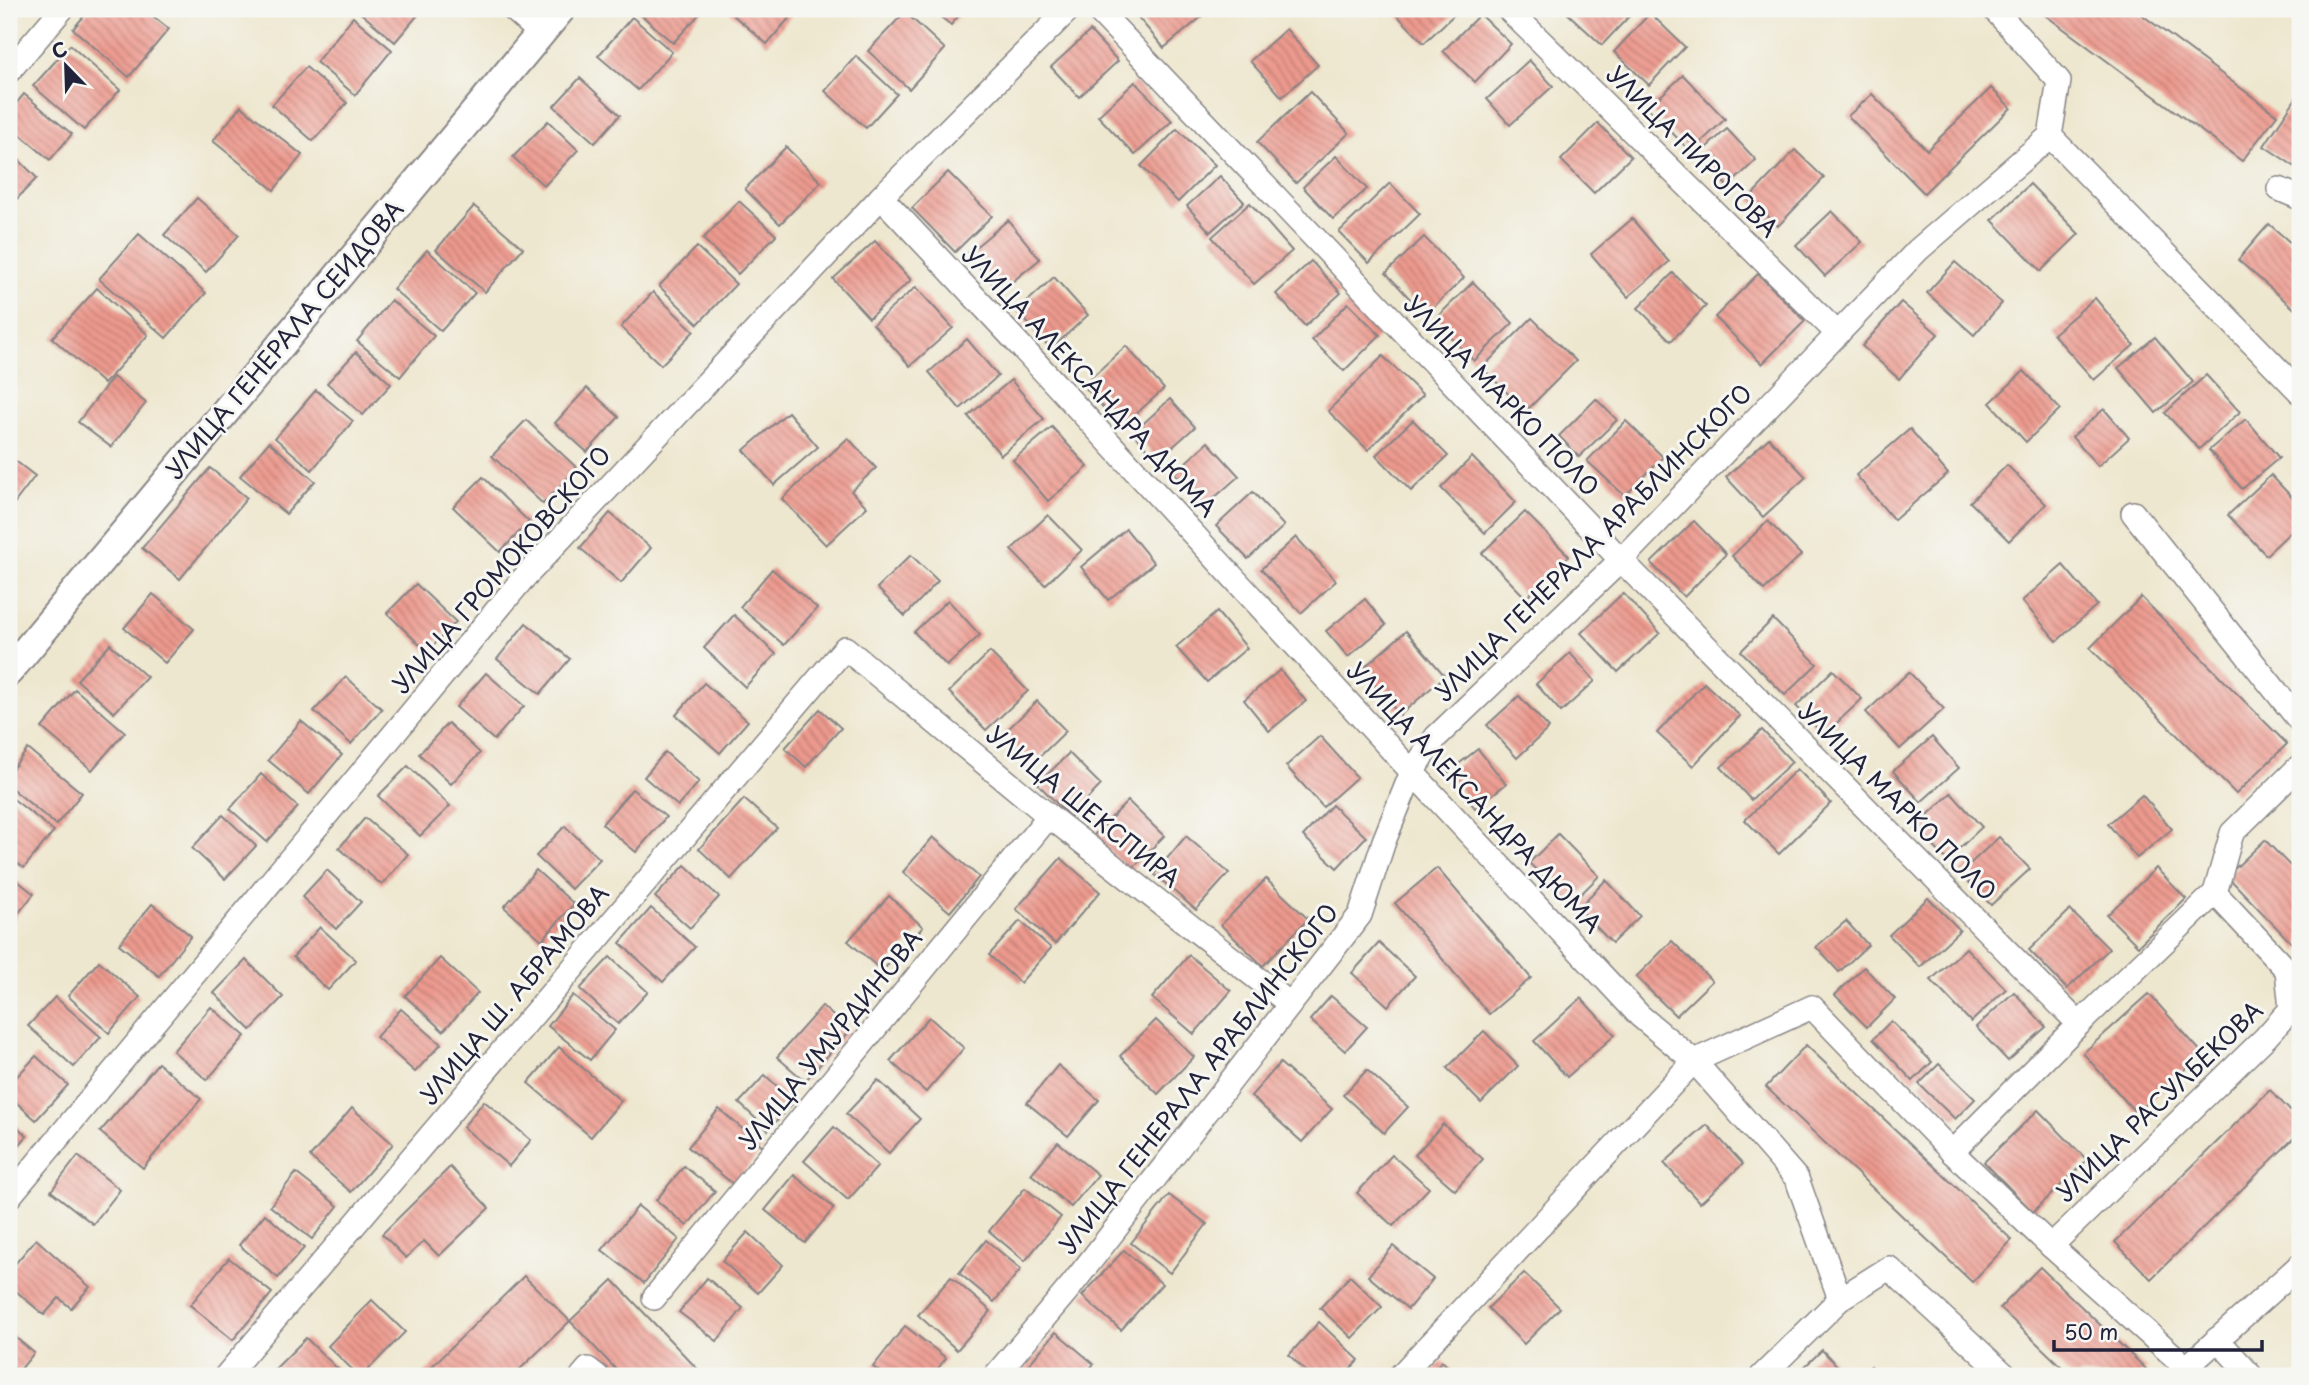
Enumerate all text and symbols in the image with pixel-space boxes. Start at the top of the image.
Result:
north arrow [32,32,102,102]
text: С [47,34,71,65]
street label: УЛИЦА ПИРОГОВА [1599,57,1787,245]
street label: УЛИЦА ГЕНЕРАЛА СЕИДОВА [156,192,411,486]
street label: УЛИЦА АЛЕКСАНДРА ДЮМА [955,237,1226,524]
street label: УЛИЦА МАРКО ПОЛО [1397,286,1608,503]
street label: УЛИЦА ГЕНЕРАЛА АРАБЛИНСКОГО [1426,375,1759,708]
street label: УЛИЦА ГРОМОКОВСКОГО [383,437,618,700]
street label: УЛИЦА АЛЕКСАНДРА ДЮМА [1340,653,1611,940]
street label: УЛИЦА МАРКО ПОЛО [1791,693,2006,908]
street label: УЛИЦА ШЕКСПИРА [980,716,1189,895]
street label: УЛИЦА Ш. АБРАМОВА [411,876,616,1111]
street label: УЛИЦА ГЕНЕРАЛА АРАБЛИНСКОГО [1049,895,1346,1261]
street label: УЛИЦА УМУРДИНОВА [729,921,930,1157]
street label: УЛИЦА РАСУЛБЕКОВА [2047,992,2270,1209]
scale bar [2054,1308,2262,1352]
text: 50 m [2064,1315,2118,1347]

